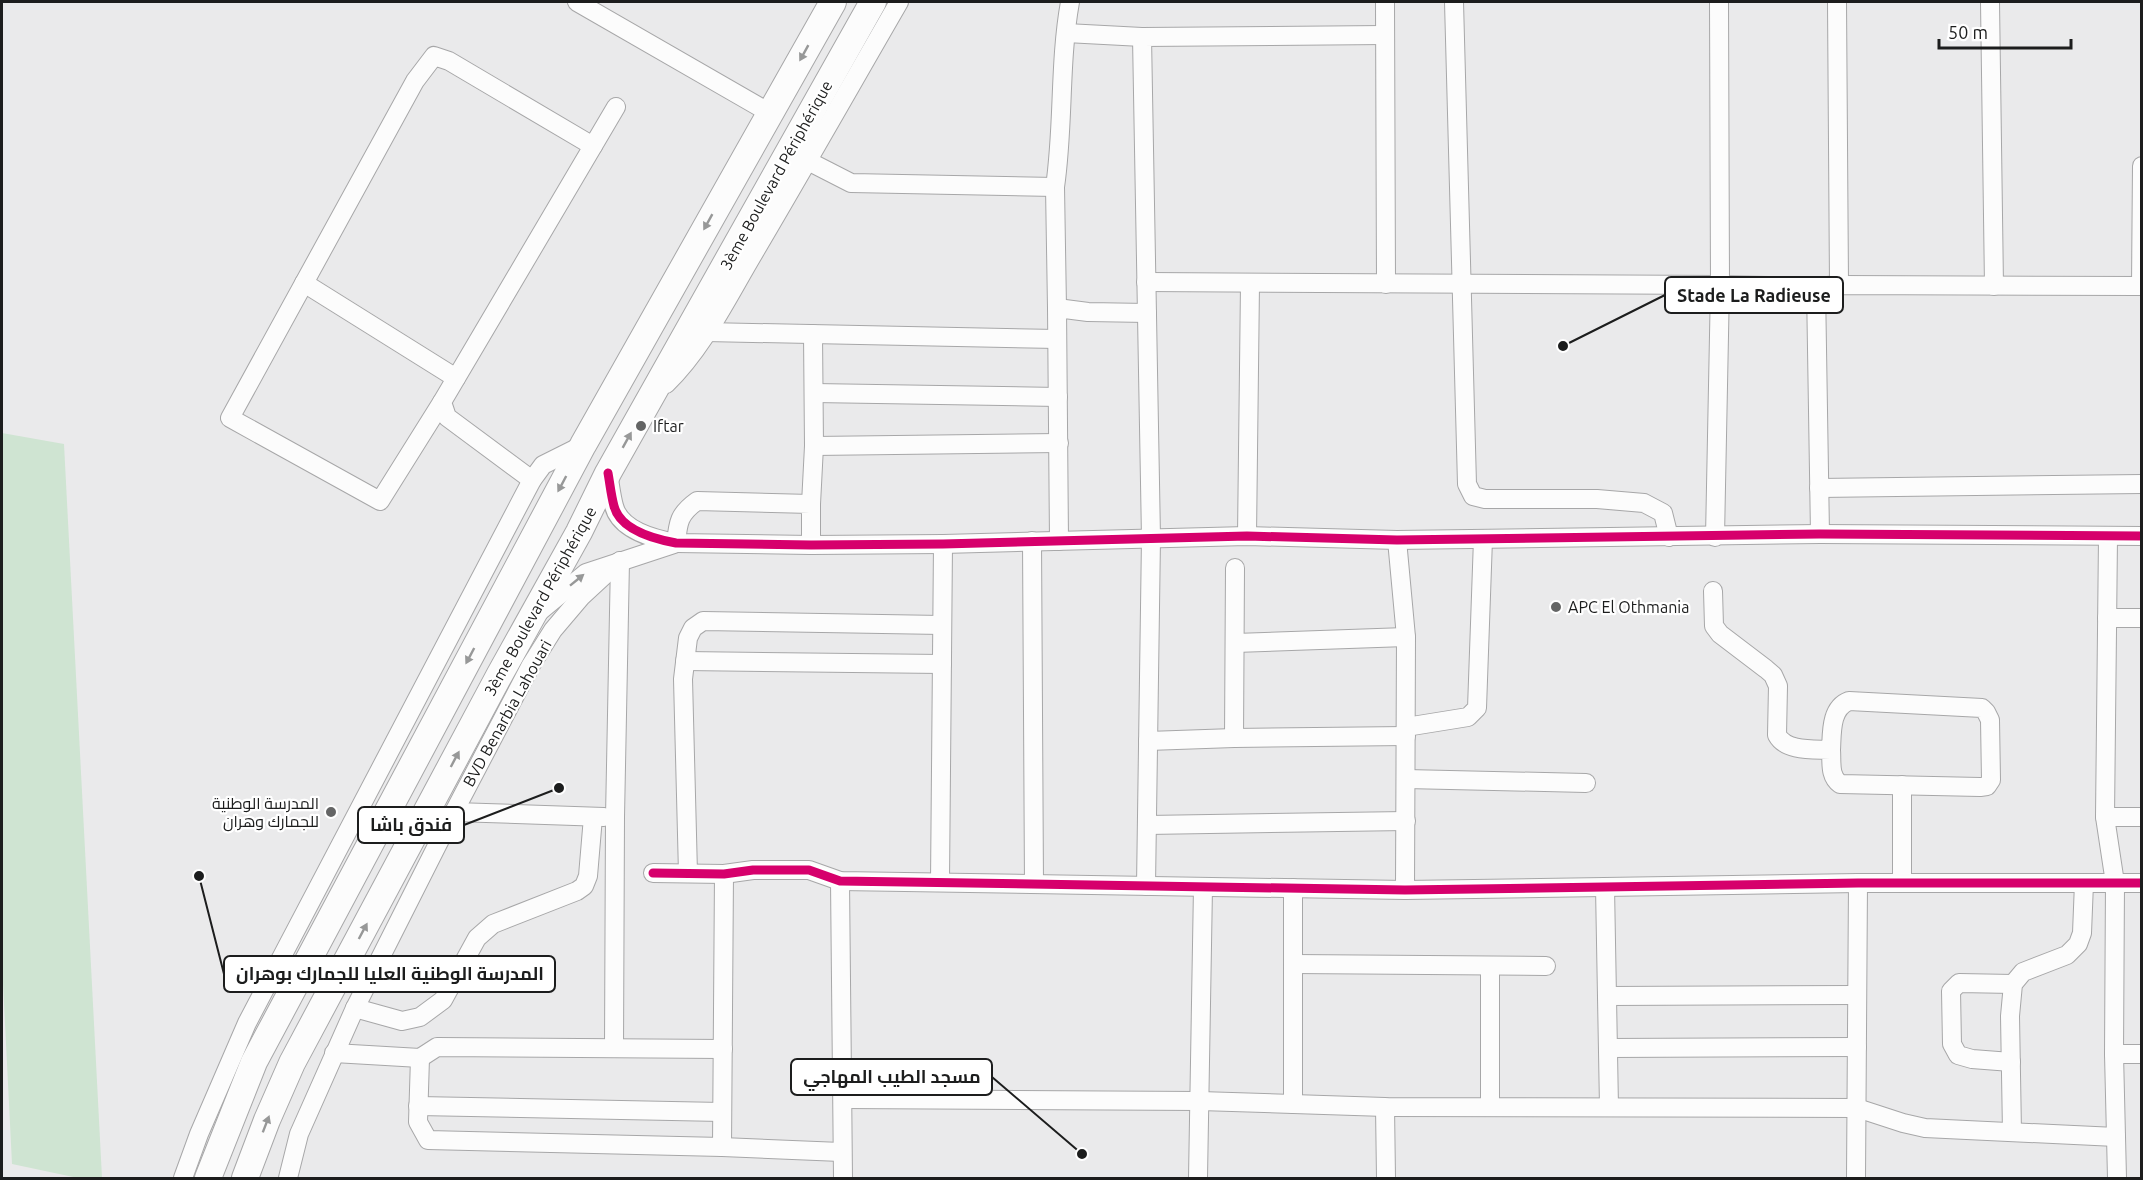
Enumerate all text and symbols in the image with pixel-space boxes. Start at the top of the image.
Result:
scale bar [1939,12,2071,50]
text: 50 m [1948,22,1988,42]
one-way arrow [799,44,809,61]
street label: 3ème Boulevard Périphérique [716,77,836,273]
one-way arrow [703,214,713,231]
callout: Stade La Radieuse [1665,277,1843,313]
text: Stade La Radieuse [1677,285,1831,305]
place label: Iftar [653,417,684,435]
marker: Iftar [634,419,648,433]
one-way arrow [622,431,632,448]
one-way arrow [557,476,567,493]
street label: 3ème Boulevard Périphérique [480,503,600,699]
one-way arrow [569,574,584,587]
place label: APC El Othmania [1568,598,1689,616]
marker: APC El Othmania [1549,600,1563,614]
street label: BVD Benarbia Lahouari [459,637,555,789]
one-way arrow [465,648,475,665]
one-way arrow [450,750,460,767]
place label: المدرسة الوطنية للجمارك وهران [212,794,319,832]
marker: المدرسة الوطنية للجمارك وهران [324,805,338,819]
callout: فندق باشا [358,807,464,843]
text: فندق باشا [370,814,452,836]
one-way arrow [358,922,368,939]
callout: المدرسة الوطنية العليا للجمارك بوهران [224,956,555,992]
text: المدرسة الوطنية العليا للجمارك بوهران [236,963,544,985]
callout: مسجد الطيب المهاجي [791,1059,992,1095]
text: مسجد الطيب المهاجي [803,1066,981,1092]
one-way arrow [262,1115,271,1133]

